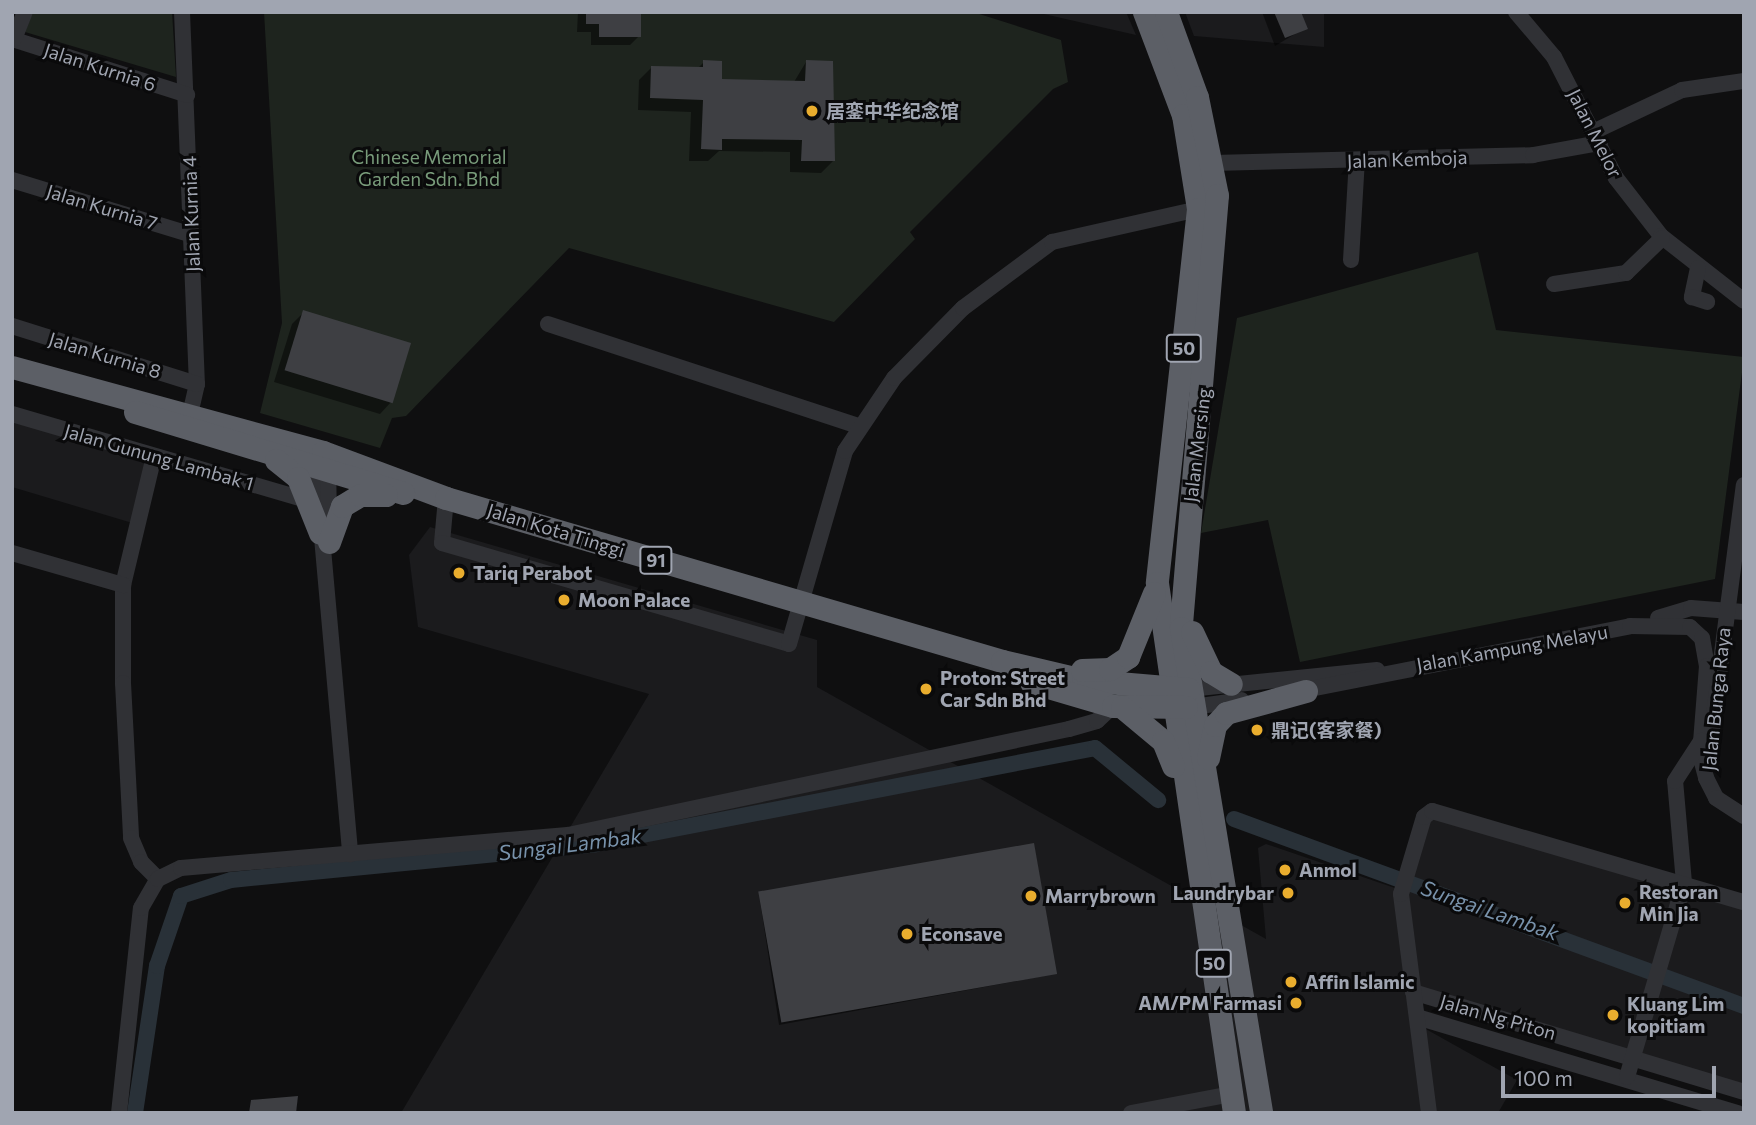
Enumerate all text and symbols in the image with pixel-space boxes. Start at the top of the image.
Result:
street label: Jalan Kurnia 6 [41,38,159,96]
street label: Jalan Melor [1563,85,1627,181]
place label: 居銮中华纪念馆 [826,100,959,122]
marker: 居銮中华纪念馆 [804,103,820,119]
street label: Jalan Kemboja [1346,145,1468,173]
park label: Chinese Memorial Garden Sdn. Bhd [351,146,507,190]
street label: Jalan Kurnia 4 [178,156,204,272]
street label: Jalan Kurnia 7 [44,179,160,235]
street label: Jalan Kurnia 8 [46,327,164,383]
road number: 50 [1165,334,1203,362]
street label: Jalan Mersing [1179,387,1215,503]
street label: Jalan Gunung Lambak 1 [62,419,256,495]
street label: Jalan Kota Tinggi [484,498,628,562]
road number: 91 [638,546,674,574]
place label: Tariq Perabot [473,562,592,584]
marker: Tariq Perabot [451,565,467,581]
place label: Moon Palace [578,589,690,611]
marker: Moon Palace [556,592,572,608]
street label: Jalan Kampung Melayu [1415,620,1609,676]
street label: Jalan Bunga Raya [1697,626,1735,772]
place label: Proton: Street Car Sdn Bhd [940,667,1065,711]
marker: Proton: Street Car Sdn Bhd [918,681,934,697]
place label: 鼎记(客家餐) [1271,719,1382,741]
marker: 鼎记(客家餐) [1249,722,1265,738]
water label: Sungai Lambak [497,823,643,865]
place label: Anmol [1299,859,1357,881]
marker: Anmol [1277,862,1293,878]
water label: Sungai Lambak [1418,875,1562,945]
place label: Restoran Min Jia [1639,881,1718,925]
place label: Laundrybar [1173,882,1274,904]
place label: Marrybrown [1045,885,1156,907]
marker: Laundrybar [1280,885,1296,901]
marker: Marrybrown [1023,888,1039,904]
marker: Restoran Min Jia [1617,895,1633,911]
place label: Econsave [921,923,1002,945]
marker: Econsave [899,926,915,942]
road number: 50 [1195,948,1233,978]
place label: Affin Islamic [1305,971,1414,993]
marker: Affin Islamic [1283,974,1299,990]
street label: Jalan Ng Piton [1437,990,1559,1044]
place label: AM/PM Farmasi [1138,992,1282,1014]
place label: Kluang Lim kopitiam [1627,993,1724,1037]
marker: AM/PM Farmasi [1288,995,1304,1011]
marker: Kluang Lim kopitiam [1605,1007,1621,1023]
scale bar [1504,1052,1719,1096]
text: 100 m [1514,1065,1573,1090]

